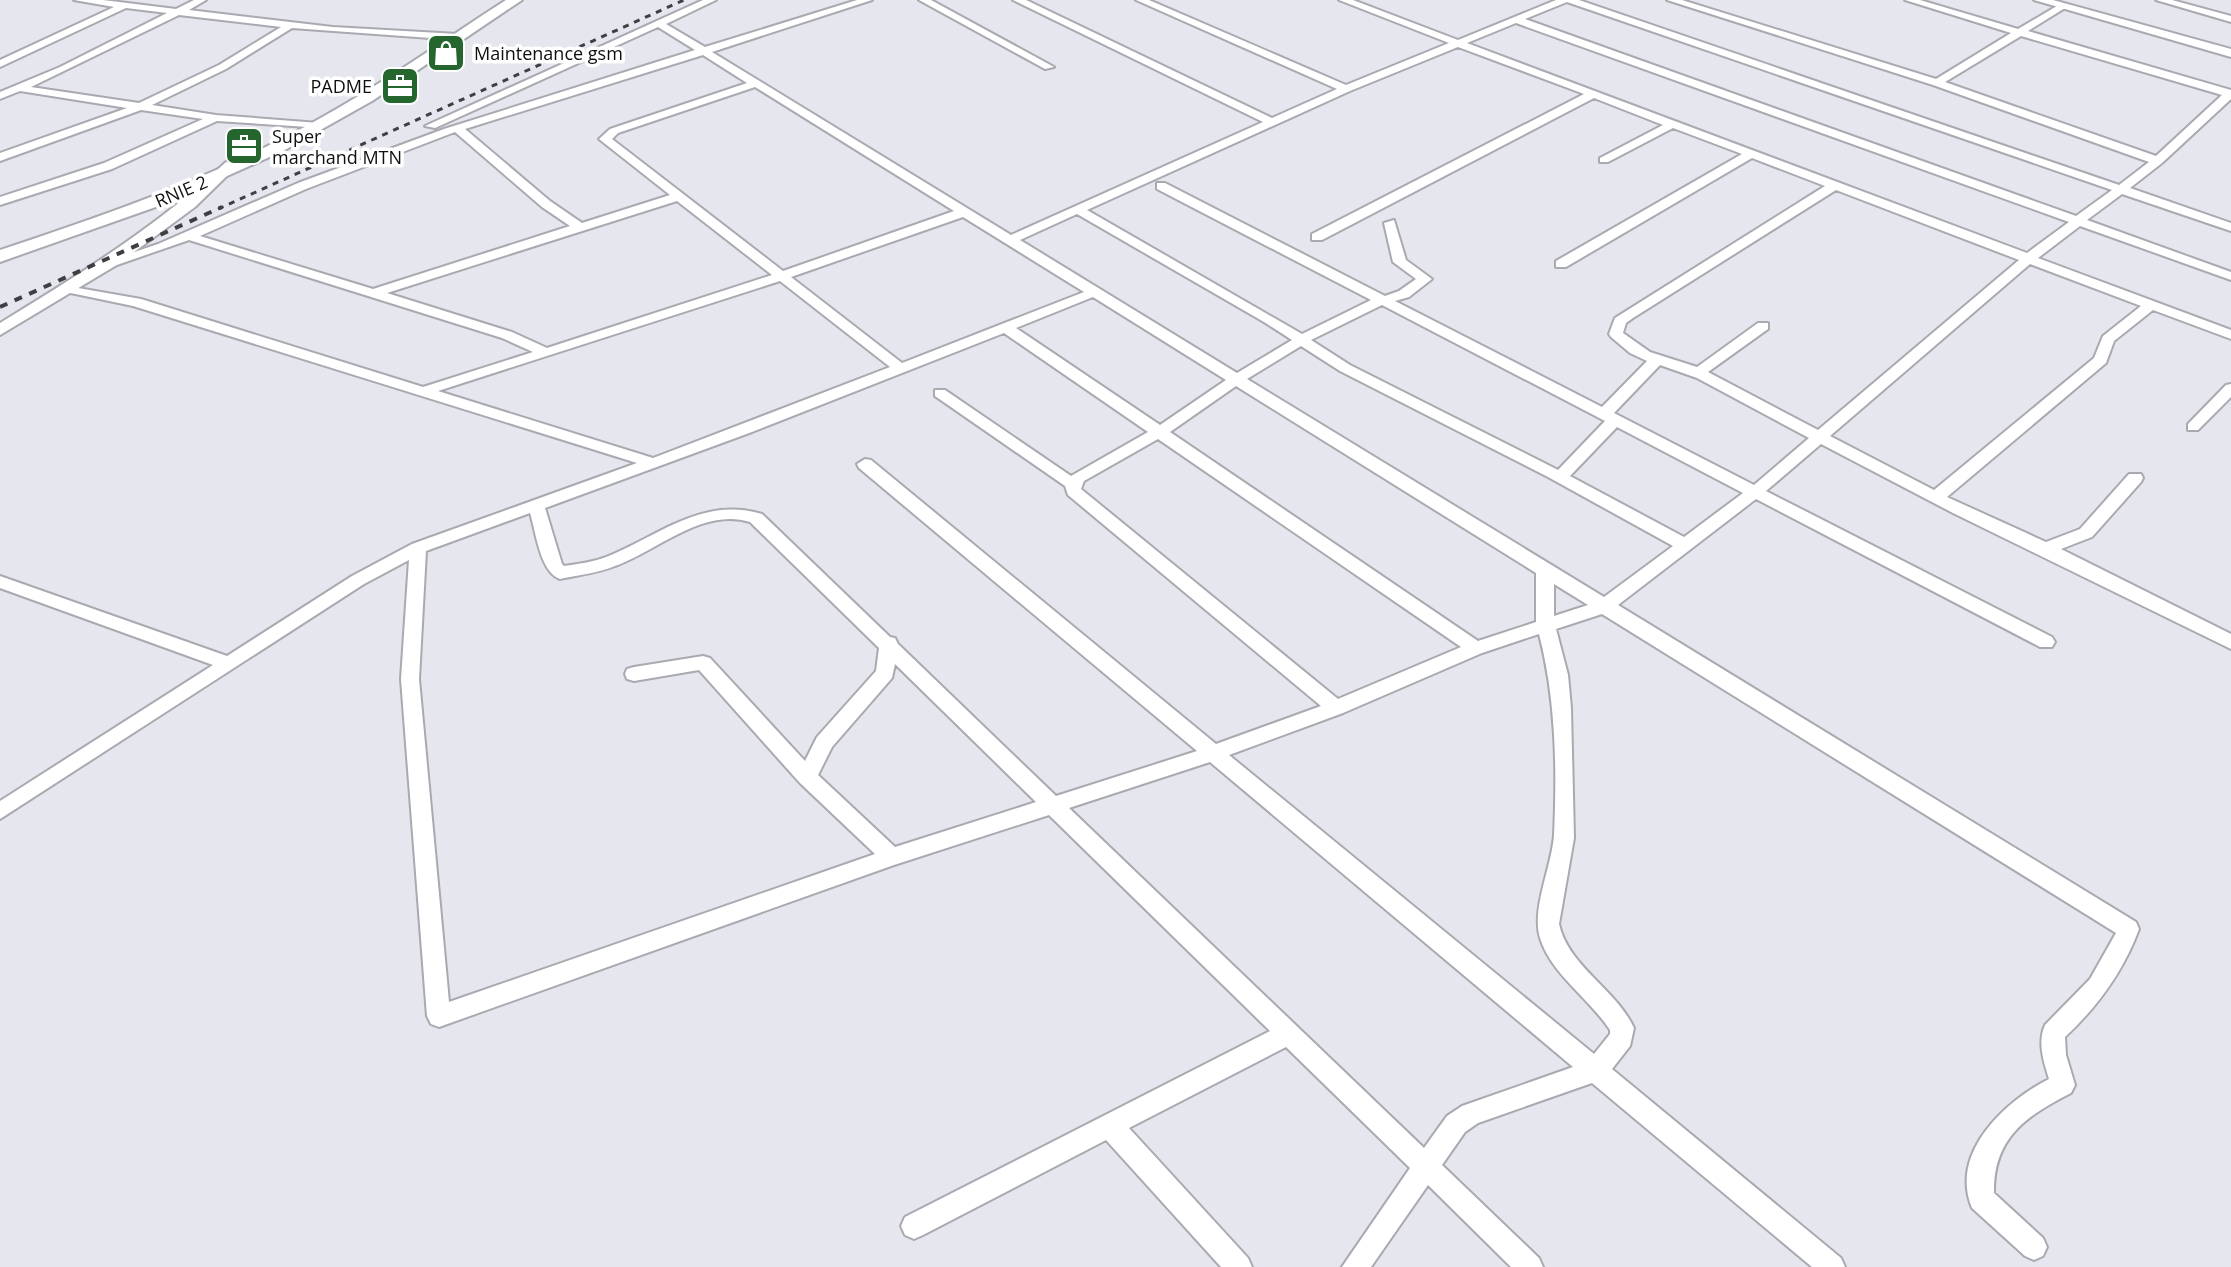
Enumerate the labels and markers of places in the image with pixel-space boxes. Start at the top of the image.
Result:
shop icon: Maintenance gsm [425,32,467,74]
place label: Maintenance gsm [474,41,623,65]
office icon: PADME [379,65,421,107]
place label: PADME [311,74,372,98]
place label: Super marchand MTN [272,124,402,169]
office icon: Super marchand MTN [223,125,265,167]

